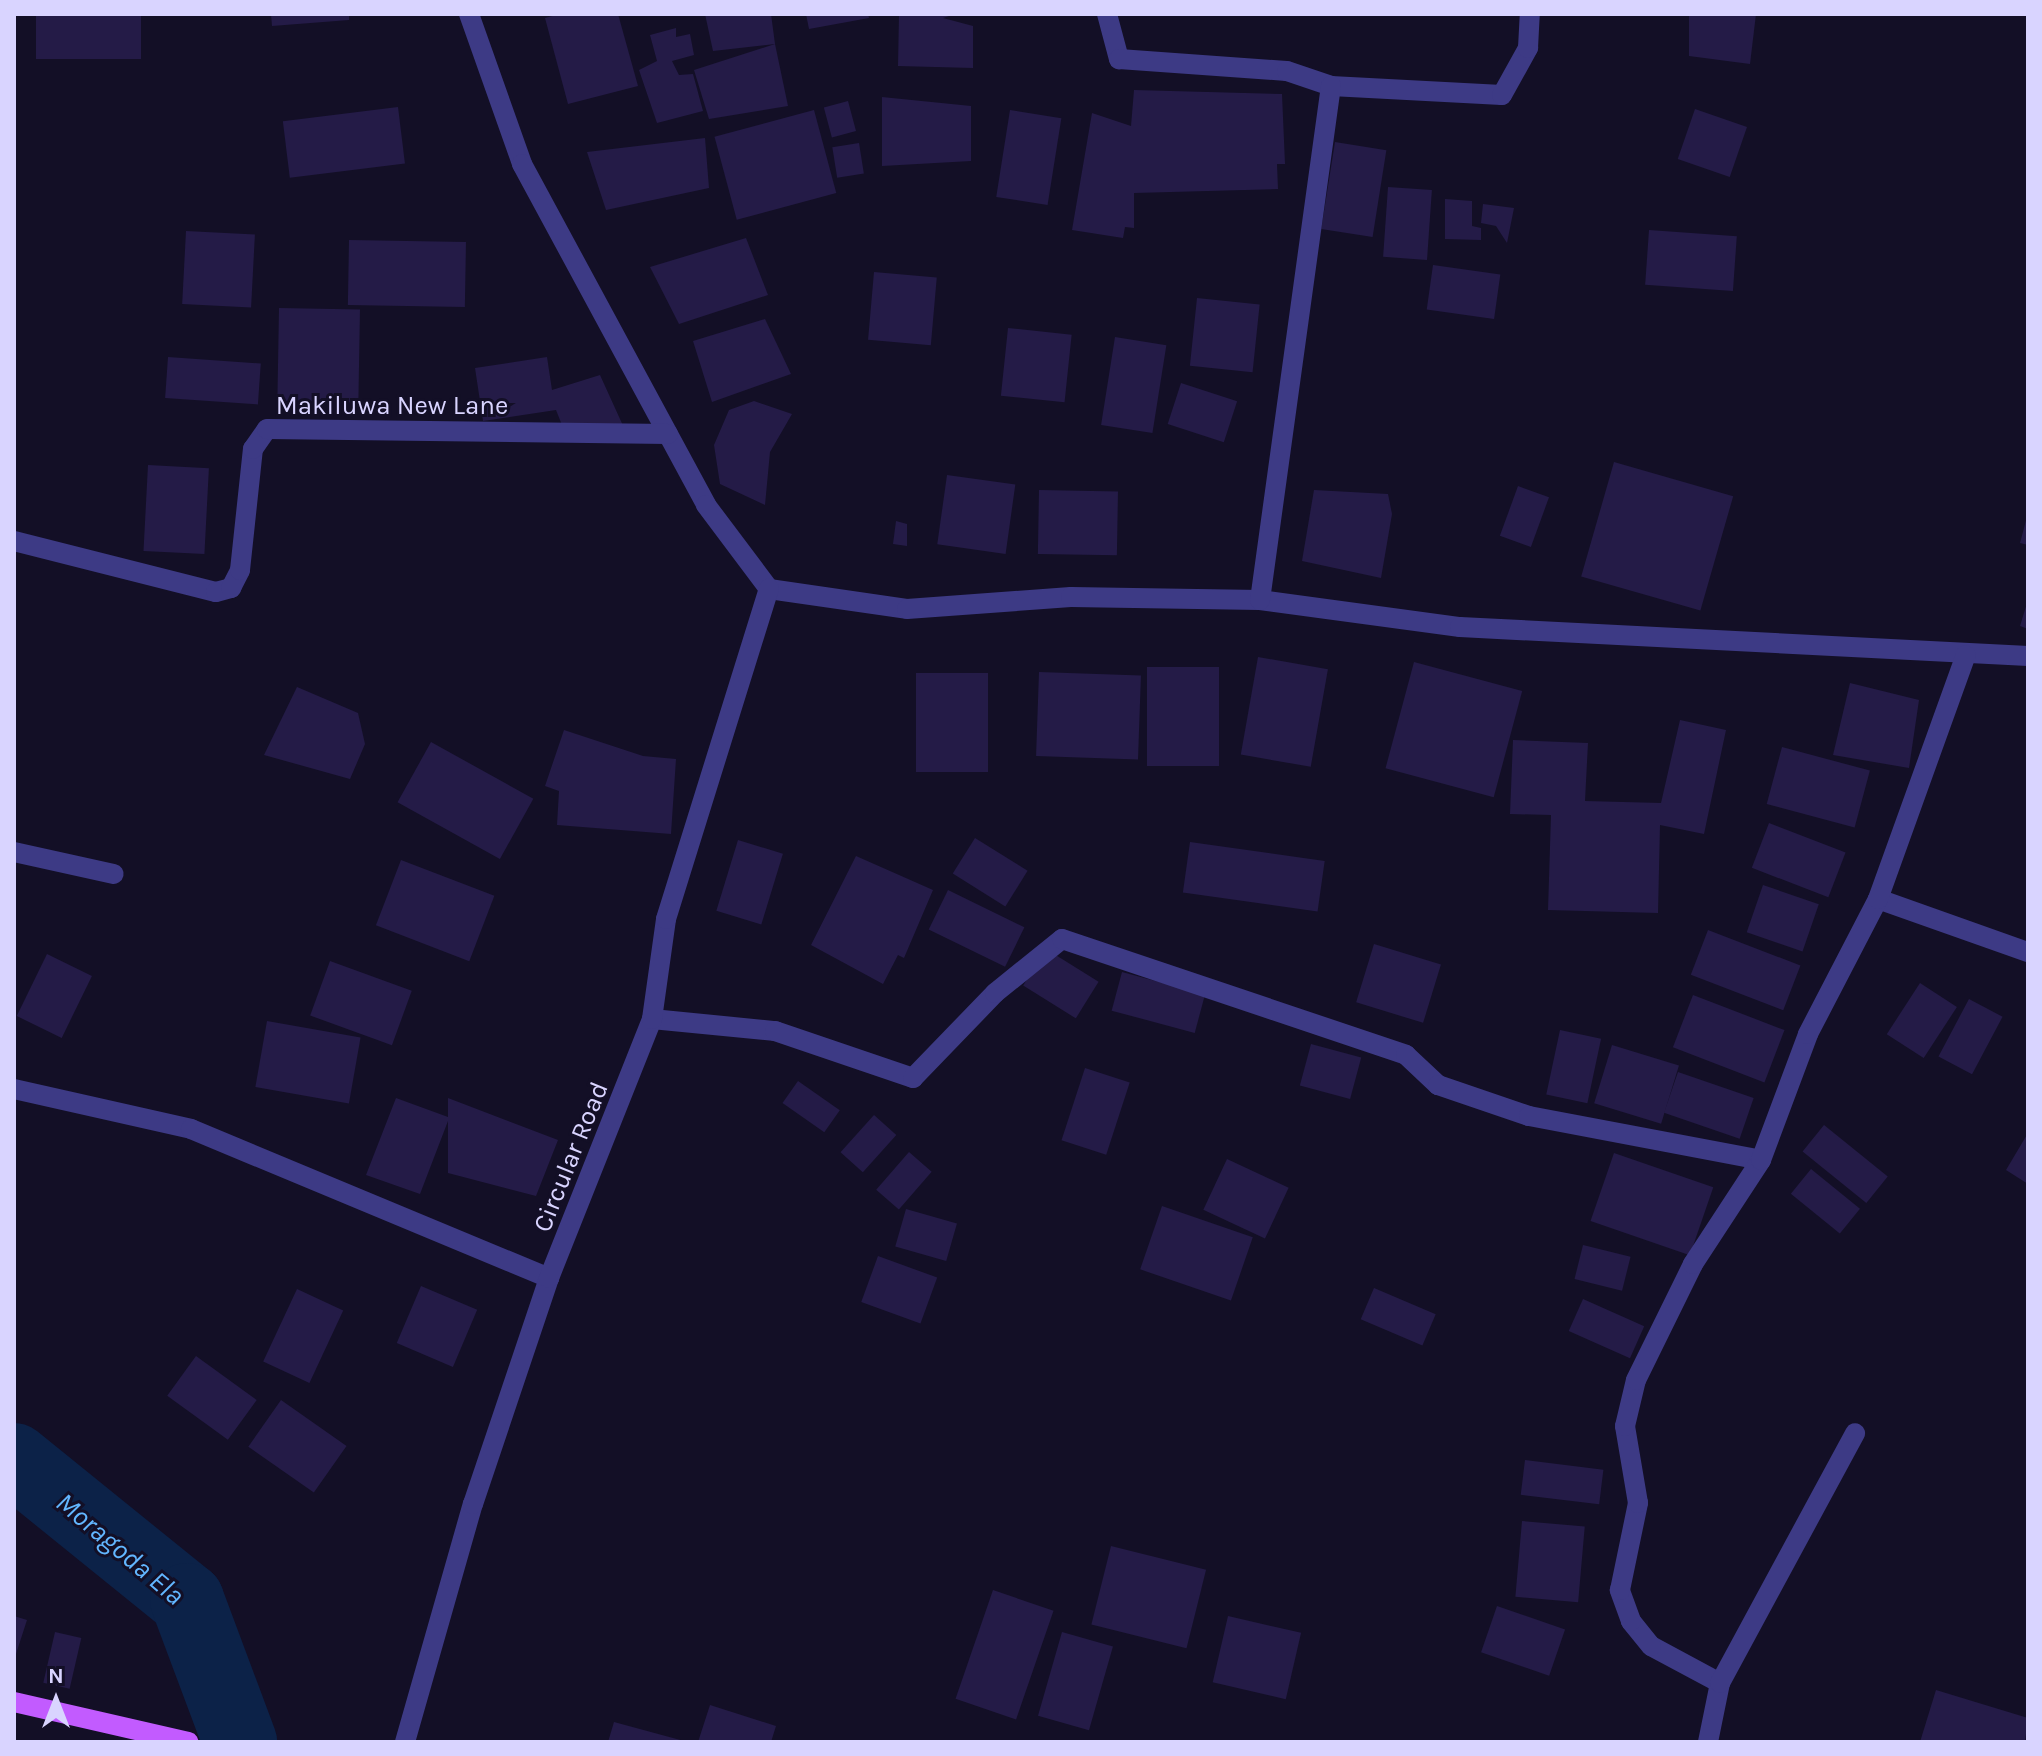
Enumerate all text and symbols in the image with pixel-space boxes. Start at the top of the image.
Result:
street label: Makiluwa New Lane [276,390,508,422]
street label: Circular Road [527,1077,615,1237]
water label: Moragoda Ela [49,1486,191,1612]
north arrow [16,1660,96,1740]
text: N [48,1663,64,1689]

